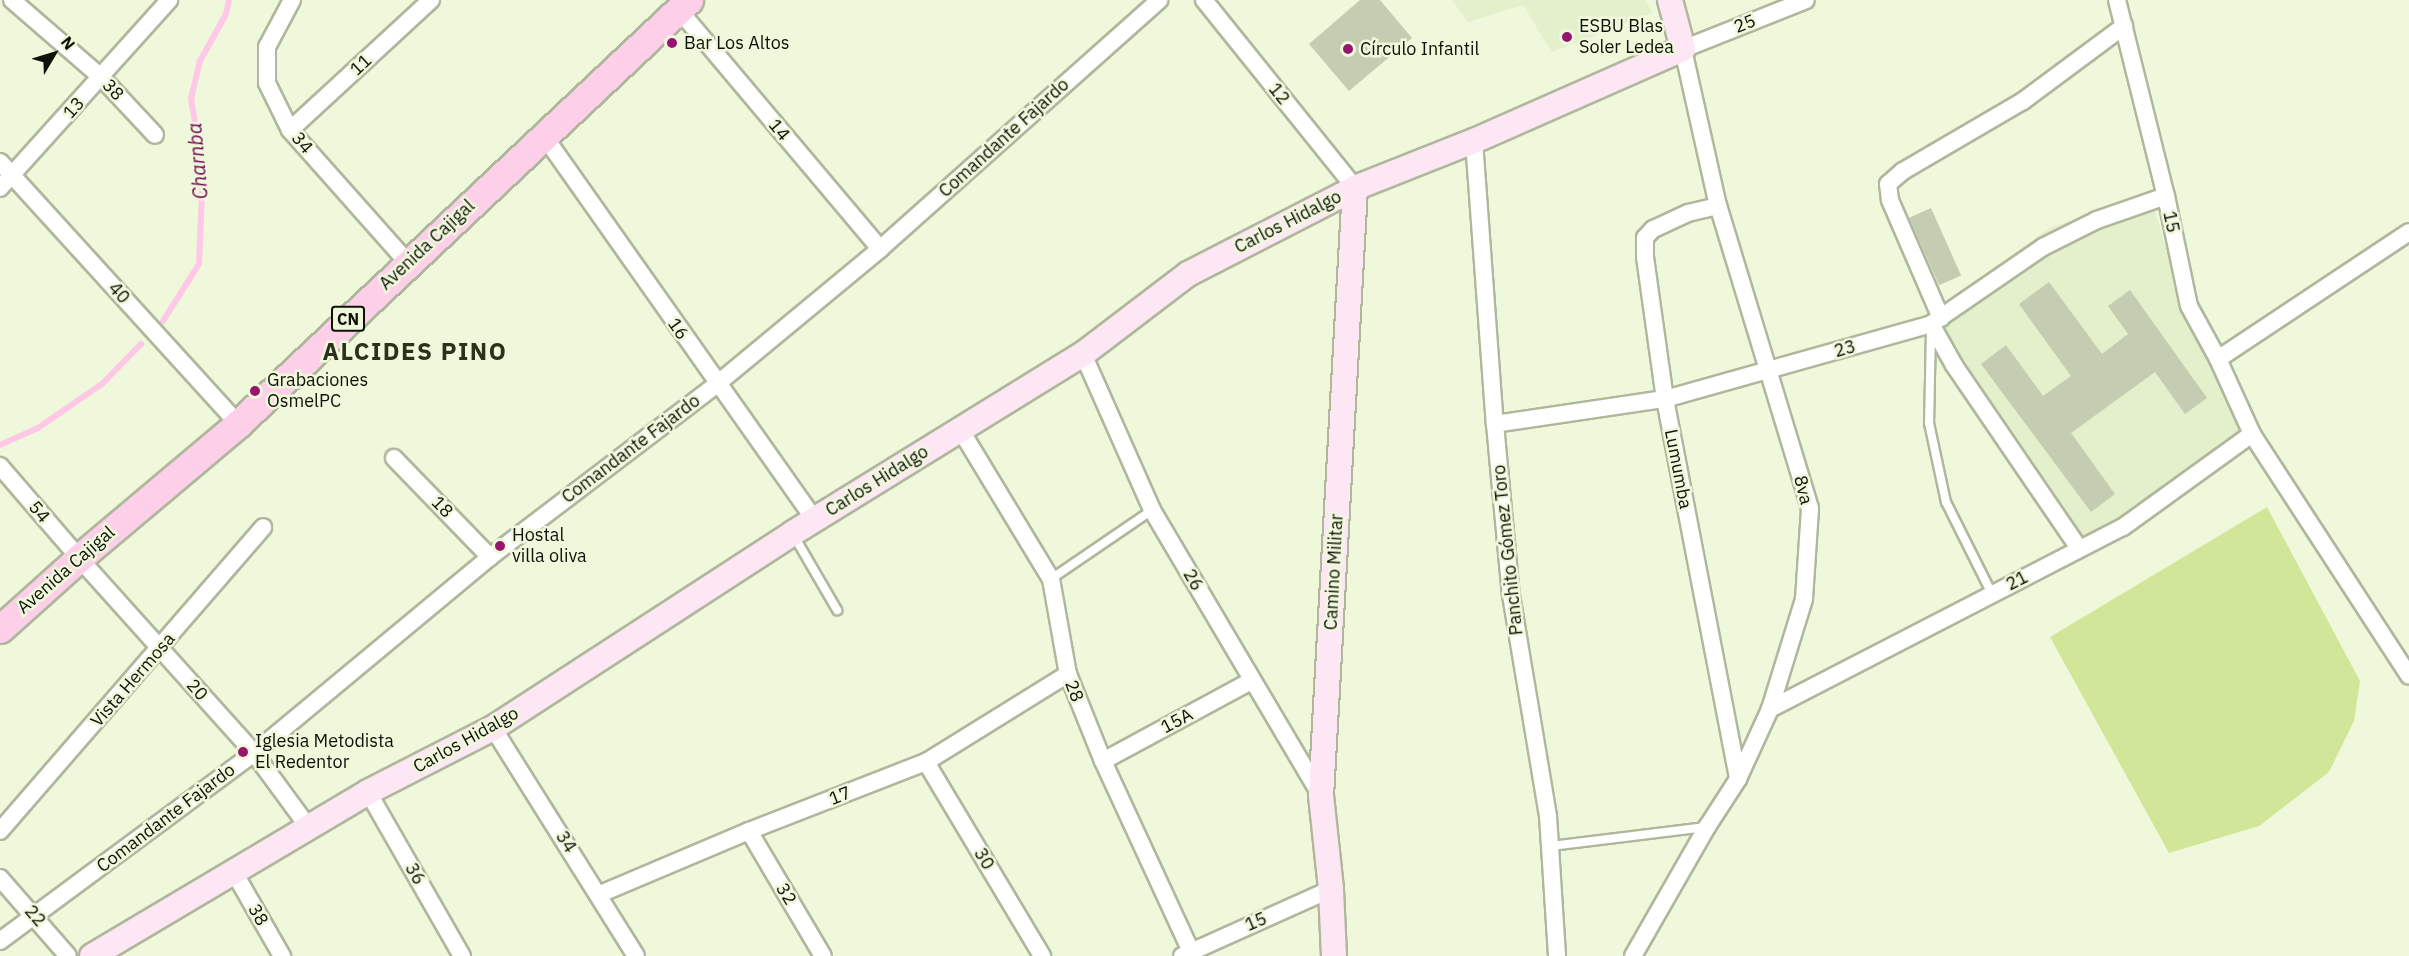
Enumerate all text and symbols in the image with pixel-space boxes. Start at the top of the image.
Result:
street label: 25 [1731,10,1759,38]
place label: ESBU Blas Soler Ledea [1579,16,1674,58]
north arrow [24,24,84,84]
marker: ESBU Blas Soler Ledea [1560,30,1574,44]
text: N [57,32,80,54]
place label: Bar Los Altos [684,32,790,54]
marker: Bar Los Altos [665,36,679,50]
place label: Círculo Infantil [1360,38,1480,60]
marker: Círculo Infantil [1341,42,1355,56]
street label: 11 [346,50,376,80]
street label: Comandante Fajardo [935,74,1073,202]
street label: 38 [98,75,128,105]
street label: 12 [1264,79,1294,109]
street label: 13 [59,93,89,123]
street label: 14 [764,115,794,145]
water label: Charnba [182,122,212,200]
street label: 34 [287,128,317,158]
street label: Carlos Hidalgo [1231,186,1345,258]
street label: Avenida Cajigal [375,195,479,295]
street label: 15 [2158,209,2184,235]
street label: 40 [104,278,134,308]
road number: CN [330,306,366,332]
street label: 16 [663,314,693,344]
street label: 23 [1832,336,1858,362]
district label: ALCIDES PINO [323,338,507,366]
place label: Grabaciones OsmelPC [267,370,368,412]
marker: Grabaciones OsmelPC [248,384,262,398]
street label: Comandante Fajardo [558,390,704,508]
street label: Lumumba [1660,427,1696,511]
street label: Carlos Hidalgo [822,441,932,521]
street label: Panchito Gómez Toro [1488,464,1528,636]
street label: 8va [1789,473,1817,507]
street label: 18 [427,492,457,522]
street label: 54 [24,497,54,527]
street label: Camino Militar [1320,513,1348,631]
street label: Avenida Cajigal [13,522,119,618]
place label: Hostal villa oliva [512,525,587,568]
marker: Hostal villa oliva [493,539,507,553]
street label: 26 [1178,565,1208,595]
street label: 21 [2002,566,2032,596]
street label: Vista Hermosa [86,629,180,731]
street label: 20 [182,675,212,705]
street label: 28 [1060,677,1088,705]
street label: Carlos Hidalgo [410,702,522,778]
street label: 15A [1157,704,1197,738]
place label: Iglesia Metodista El Redentor [255,731,394,774]
marker: Iglesia Metodista El Redentor [236,745,250,759]
street label: Comandante Fajardo [93,759,239,877]
street label: 17 [826,782,854,810]
street label: 34 [551,827,581,857]
street label: 30 [969,844,999,874]
street label: 36 [400,859,430,889]
street label: 32 [771,879,801,909]
street label: 38 [243,900,273,930]
street label: 22 [20,901,50,931]
street label: 15 [1242,908,1270,936]

